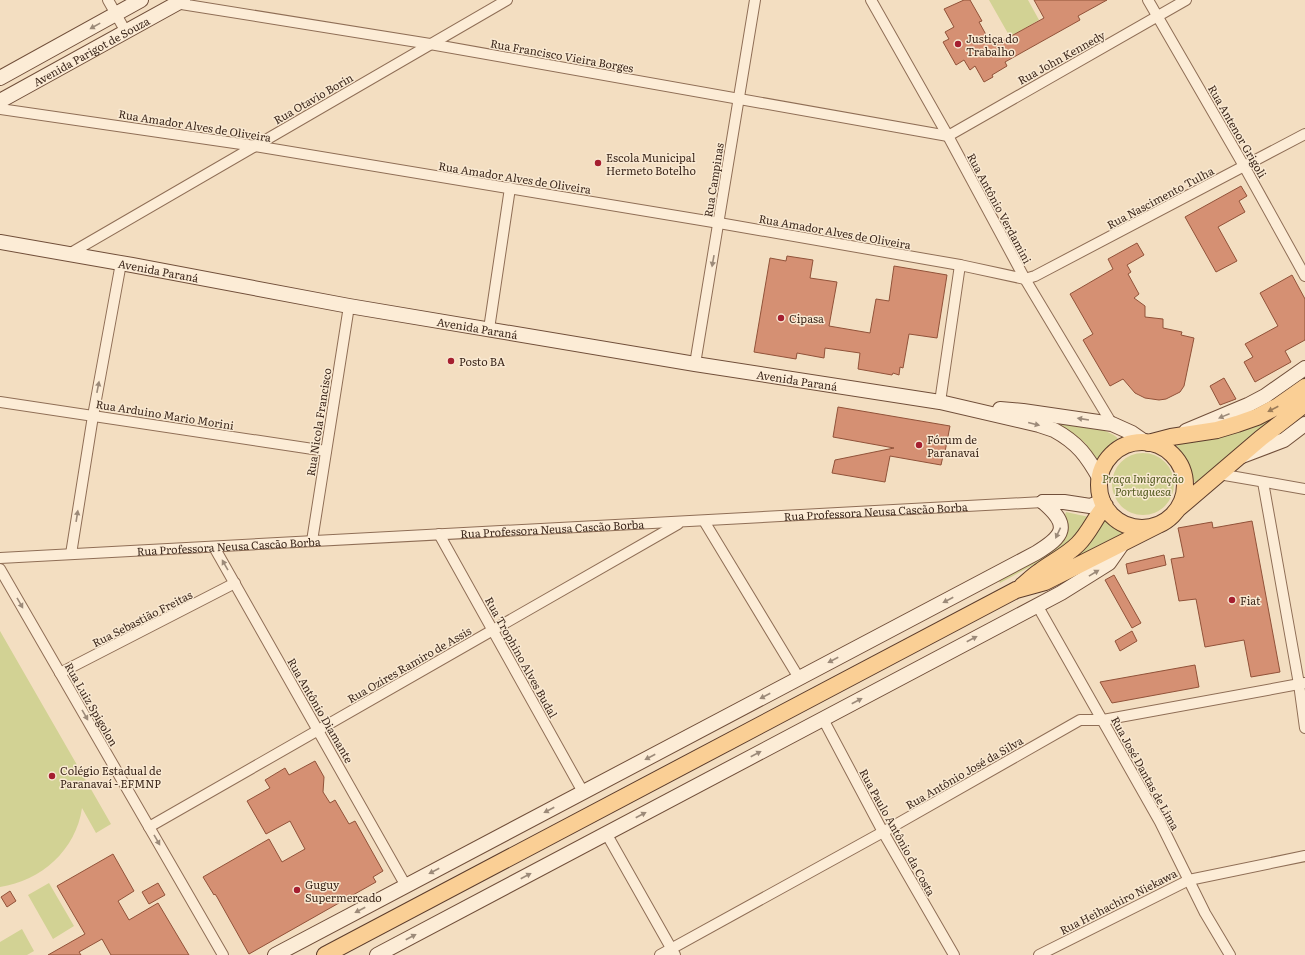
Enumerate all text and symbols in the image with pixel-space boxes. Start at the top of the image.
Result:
street label: Avenida Parigot de Souza [30,12,152,89]
one-way arrow [89,22,101,29]
street label: Rua John Kennedy [1014,26,1108,88]
place label: Justiça do Trabalho [966,30,1018,59]
street label: Rua Francisco Vieira Borges [489,35,635,75]
marker: Justiça do Trabalho [953,39,963,49]
street label: Rua Otavio Borin [270,69,356,127]
street label: Rua Antenor Grigoli [1205,82,1271,181]
street label: Rua Amador Alves de Oliveira [118,105,272,145]
street label: Rua Campinas [699,142,727,218]
place label: Escola Municipal Hermeto Botelho [606,149,696,178]
street label: Rua Antônio Verdamini [964,150,1036,266]
street label: Rua Amador Alves de Oliveira [438,157,592,197]
marker: Escola Municipal Hermeto Botelho [593,158,603,168]
street label: Rua Nascimento Tulha [1104,162,1216,232]
street label: Rua Amador Alves de Oliveira [758,210,912,252]
street label: Avenida Paraná [117,255,200,285]
one-way arrow [709,255,715,267]
place label: Cipasa [789,310,824,326]
street label: Avenida Paraná [436,313,519,342]
marker: Cipasa [776,313,786,323]
place label: Posto BA [459,353,505,369]
marker: Posto BA [446,356,456,366]
street label: Avenida Paraná [756,366,839,394]
street label: Rua Nicola Francisco [302,367,334,477]
one-way arrow [95,381,101,393]
street label: Rua Arduino Mario Morini [95,395,236,433]
one-way arrow [1267,406,1279,412]
one-way arrow [1217,413,1229,419]
one-way arrow [1077,416,1089,422]
one-way arrow [1028,421,1040,427]
place label: Fórum de Paranavaí [927,431,980,460]
marker: Fórum de Paranavaí [914,440,924,450]
park label: Praça Imigração Portuguesa [1102,470,1184,499]
street label: Rua Professora Neusa Cascão Borba [783,498,968,524]
one-way arrow [74,510,80,522]
street label: Rua Professora Neusa Cascão Borba [460,515,645,541]
one-way arrow [1055,528,1061,539]
street label: Rua Professora Neusa Cascão Borba [136,533,321,559]
one-way arrow [221,559,228,571]
one-way arrow [1088,569,1100,576]
street label: Rua Sebastião Freitas [89,586,195,650]
place label: Fiat [1240,592,1261,608]
street label: Rua Trophino Alves Budal [482,594,562,721]
marker: Fiat [1227,595,1237,605]
one-way arrow [942,596,954,603]
one-way arrow [16,597,23,609]
street label: Rua Ozires Ramiro de Assis [344,622,474,706]
one-way arrow [966,636,978,643]
street label: Rua Antônio Diamante [284,654,358,766]
one-way arrow [827,657,839,664]
street label: Rua Luiz Spigolon [62,659,122,749]
one-way arrow [759,693,770,700]
one-way arrow [852,697,863,704]
one-way arrow [81,709,88,721]
street label: Rua José Dantas de Lima [1108,713,1184,833]
street label: Rua Antônio José da Silva [902,732,1026,812]
one-way arrow [750,751,761,758]
one-way arrow [644,754,655,760]
place label: Colégio Estadual de Paranavaí - EFMNP [60,762,162,791]
street label: Rua Paulo Antônio da Costa [856,766,940,899]
marker: Colégio Estadual de Paranavaí - EFMNP [47,771,57,781]
one-way arrow [543,807,554,813]
one-way arrow [635,811,646,818]
one-way arrow [153,834,160,846]
street label: Rua Heihachiro Niekawa [1057,864,1180,938]
one-way arrow [428,868,440,874]
one-way arrow [520,872,532,879]
place label: Guguy Supermercado [305,876,382,905]
marker: Guguy Supermercado [292,885,302,895]
one-way arrow [354,907,365,914]
one-way arrow [405,934,417,940]

